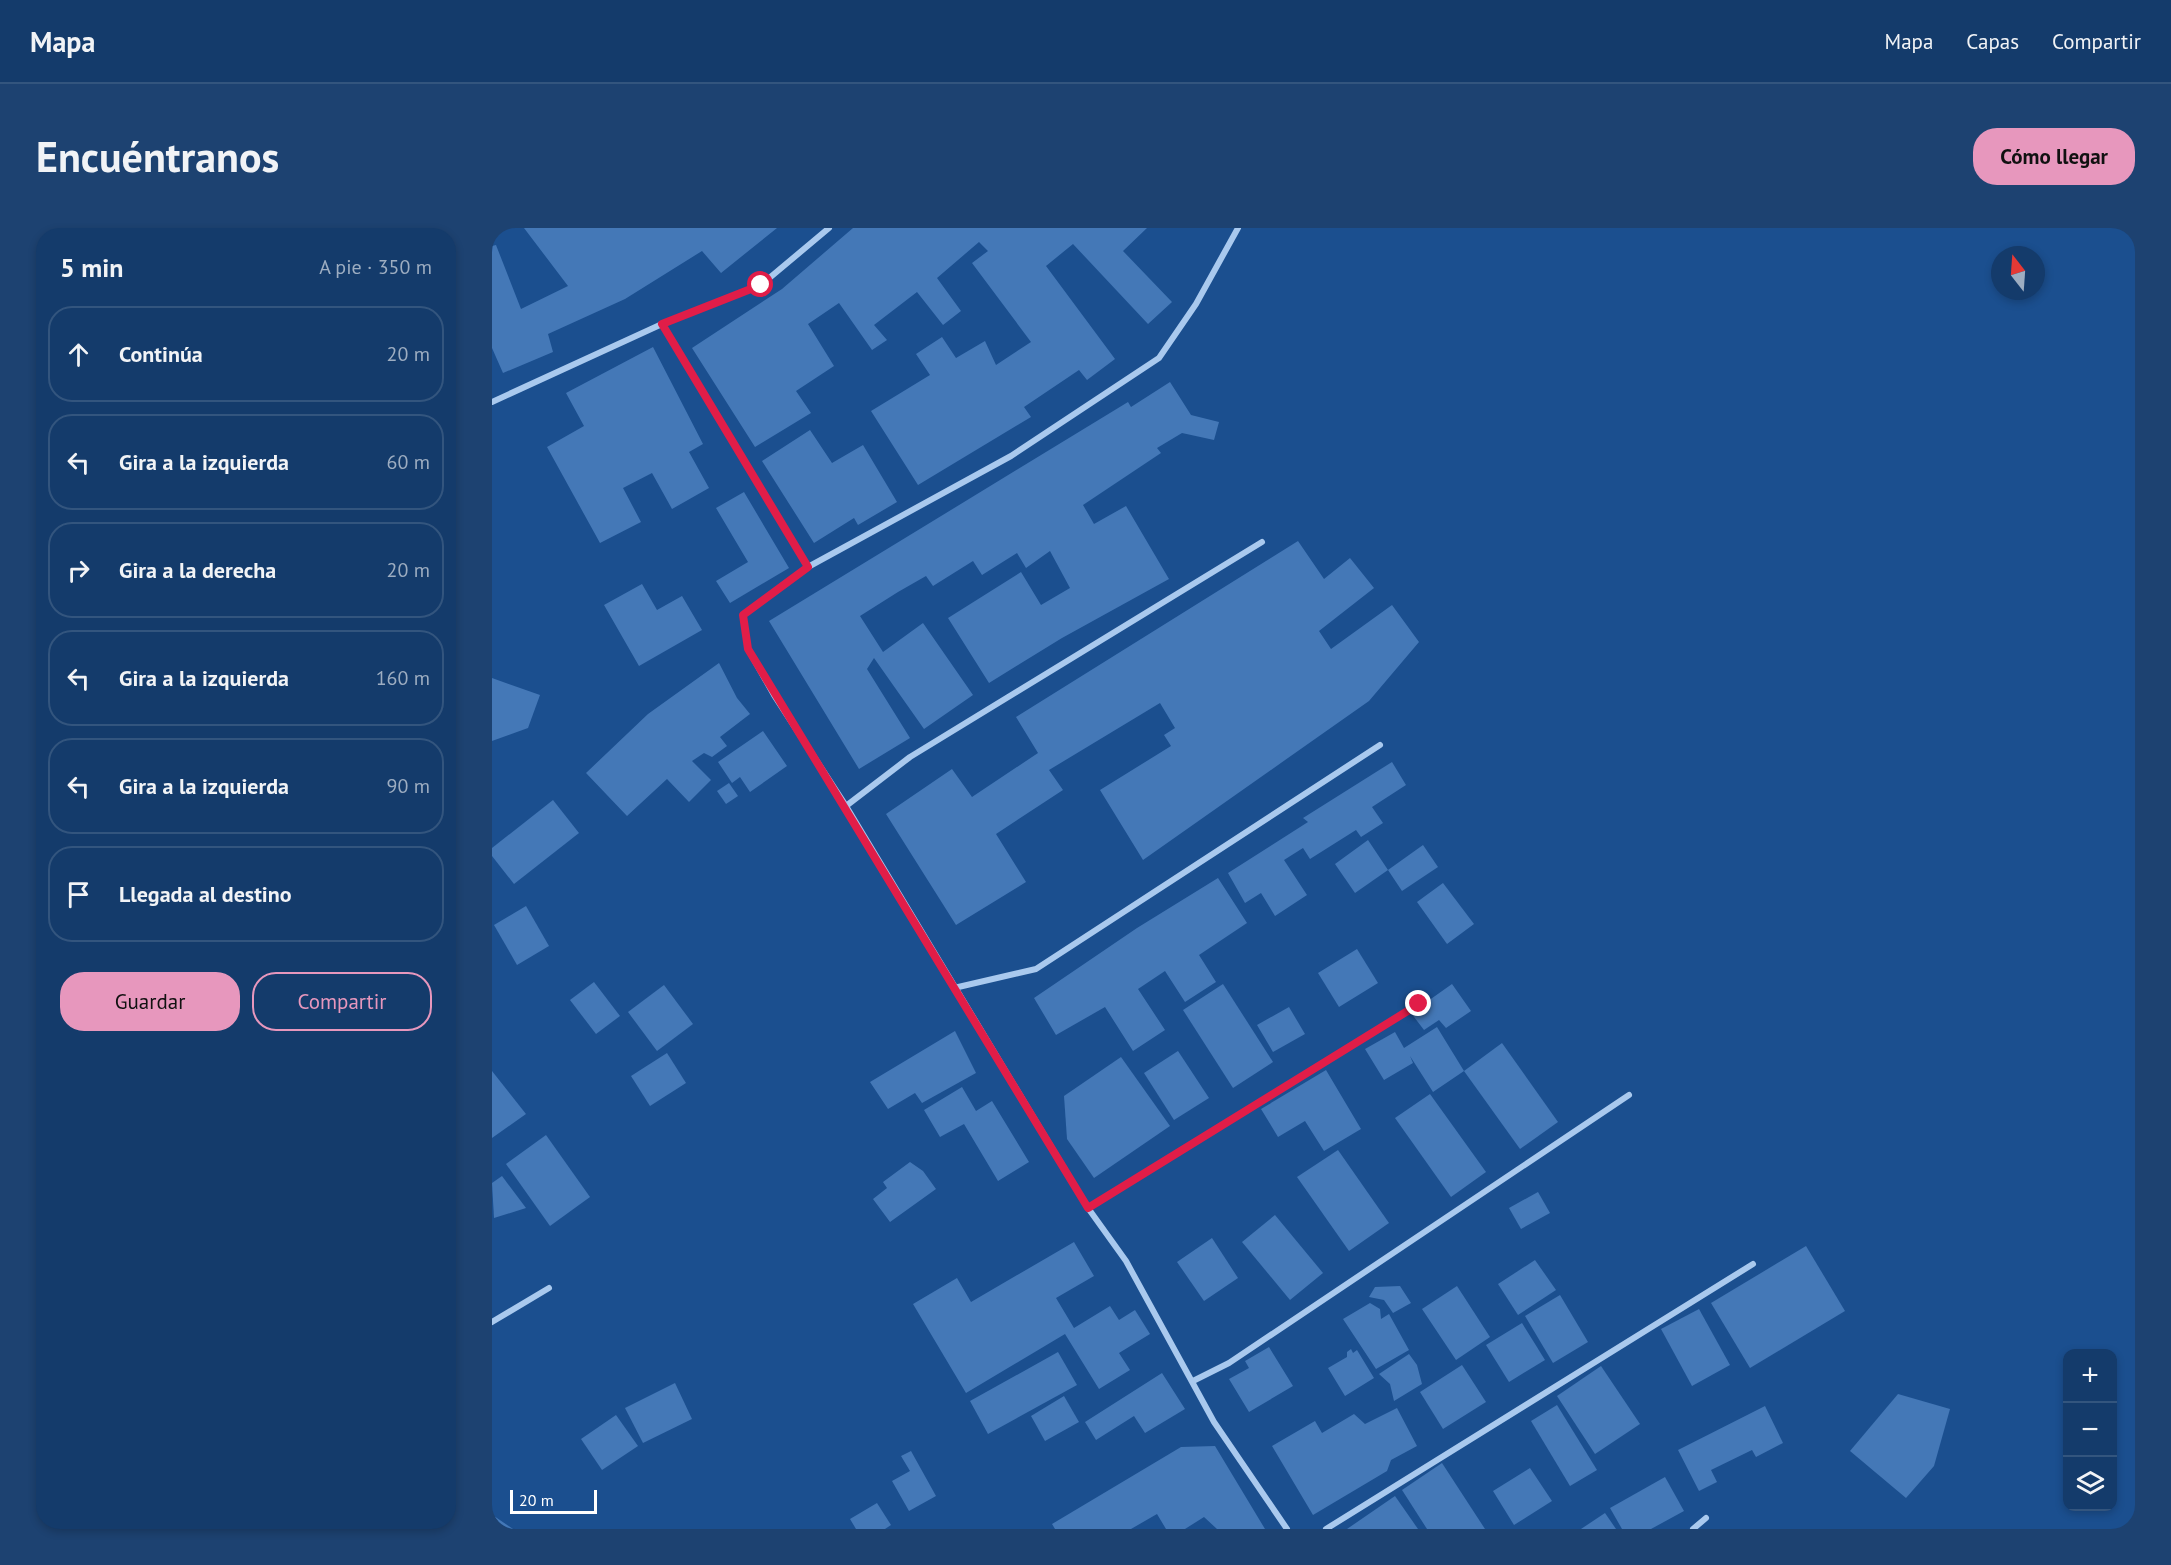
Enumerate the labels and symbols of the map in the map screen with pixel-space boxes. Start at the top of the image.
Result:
north arrow [1991,246,2045,300]
route start [747,271,773,297]
route end [1405,990,1431,1016]
scale bar [510,1487,597,1514]

